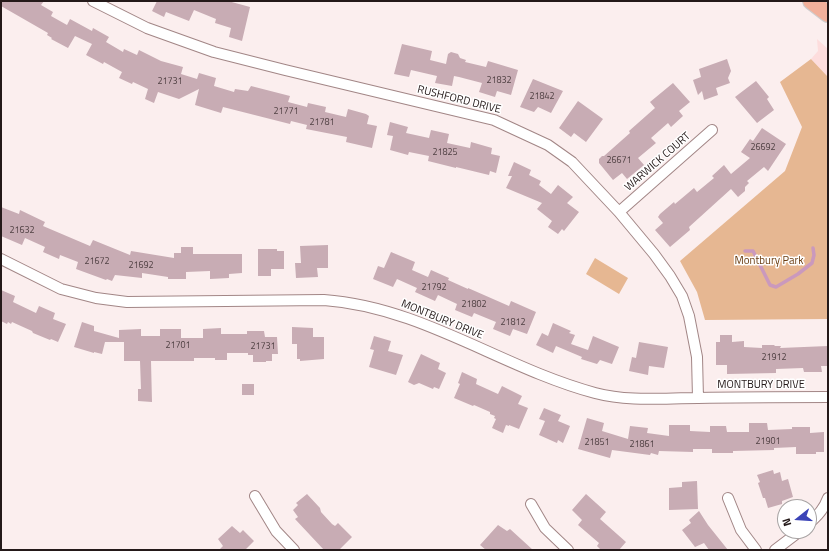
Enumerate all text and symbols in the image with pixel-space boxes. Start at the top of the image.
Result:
house number: 21832 [486,76,512,86]
house number: 21731 [157,77,183,87]
street label: RUSHFORD DRIVE [416,83,502,117]
house number: 21842 [529,92,555,102]
house number: 21771 [273,107,299,117]
house number: 21781 [309,118,335,128]
street label: WARWICK COURT [622,130,694,194]
house number: 26692 [750,143,776,153]
house number: 21825 [432,148,458,158]
house number: 26671 [606,156,632,166]
house number: 21632 [9,226,35,236]
park label: Montbury Park [735,254,803,268]
house number: 21672 [84,257,110,267]
house number: 21692 [128,261,154,271]
house number: 21792 [421,283,447,293]
street label: MONTBURY DRIVE [399,297,485,343]
house number: 21802 [461,300,487,310]
house number: 21812 [500,318,526,328]
house number: 21701 [165,341,191,351]
house number: 21731 [250,342,276,352]
house number: 21912 [761,353,787,363]
street label: MONTBURY DRIVE [717,378,805,392]
house number: 21901 [755,437,781,447]
house number: 21851 [584,438,610,448]
house number: 21861 [629,440,655,450]
north arrow [777,499,817,539]
text: N [778,516,795,528]

